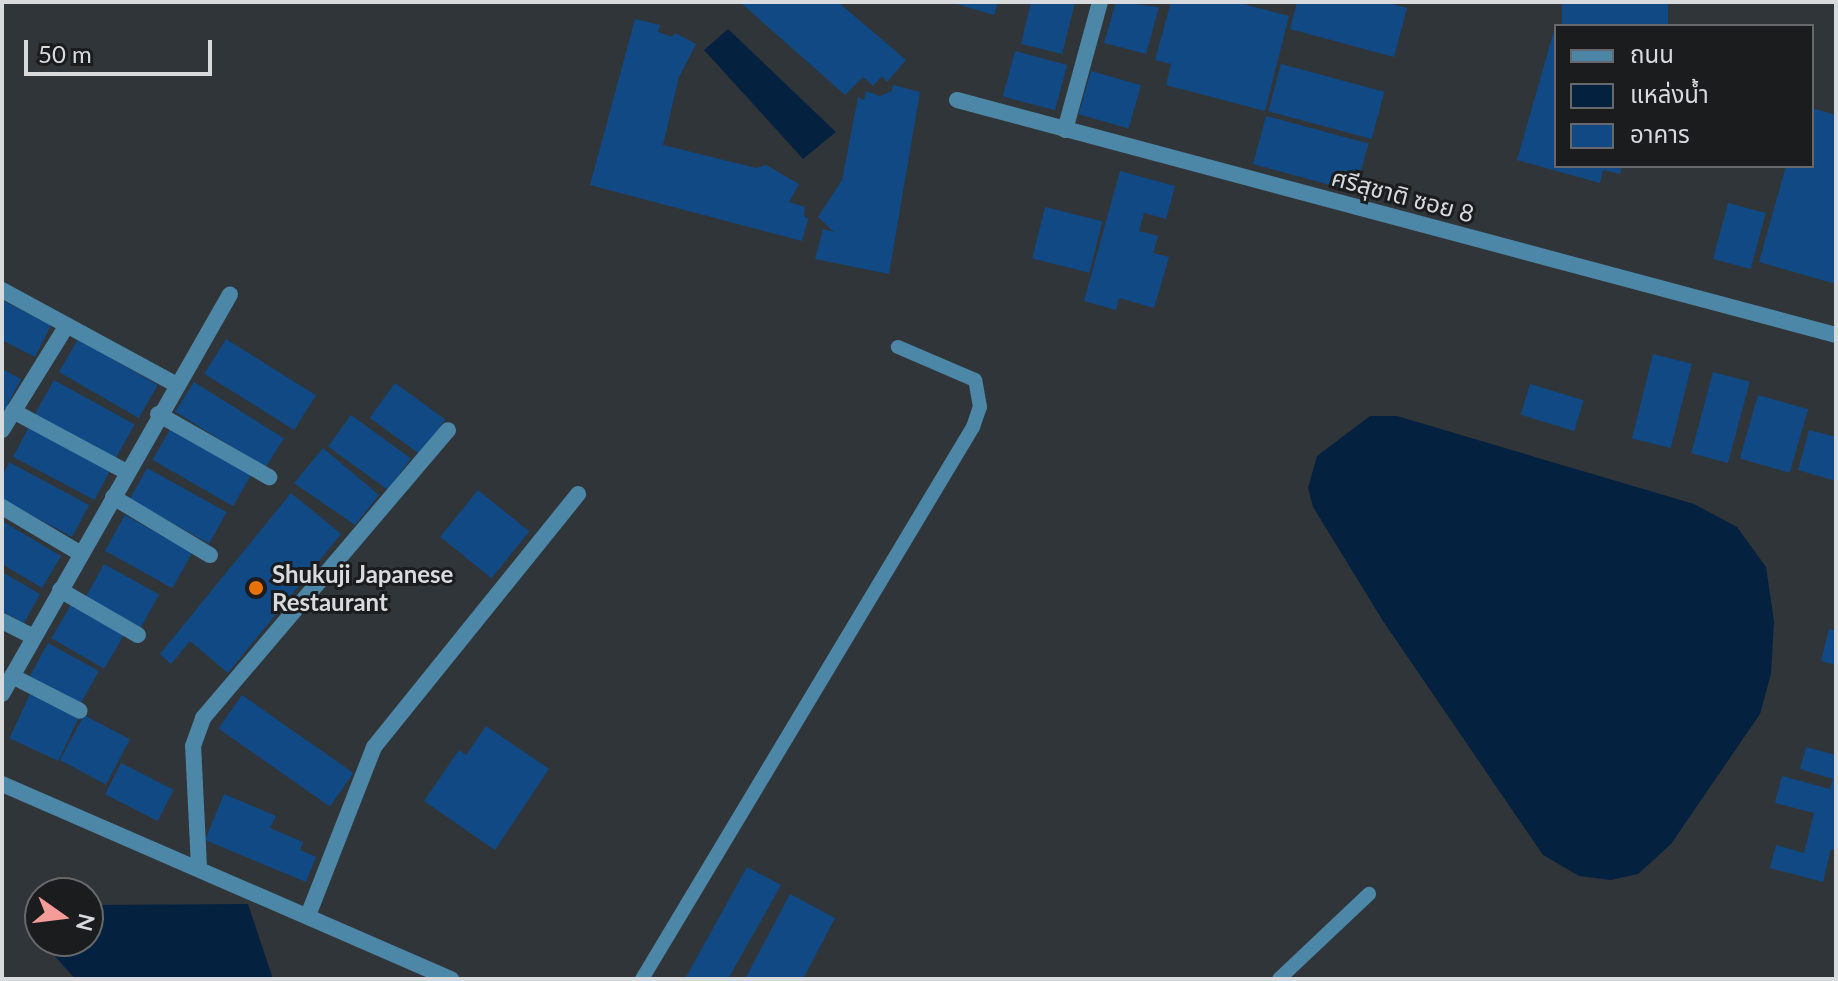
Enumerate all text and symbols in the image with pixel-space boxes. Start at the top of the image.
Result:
scale bar [28,24,216,74]
legend [1554,24,1814,168]
text: 50 m [38,39,92,68]
text: ถนน [1630,39,1674,68]
text: แหล่งน้ำ [1630,79,1709,108]
text: อาคาร [1630,119,1690,148]
street label: ศรีสุชาติ ซอย 8 [1329,162,1477,228]
place label: Shukuji Japanese Restaurant [272,560,454,616]
marker: Shukuji Japanese Restaurant [247,579,265,597]
north arrow [24,877,104,957]
text: N [71,911,101,934]

